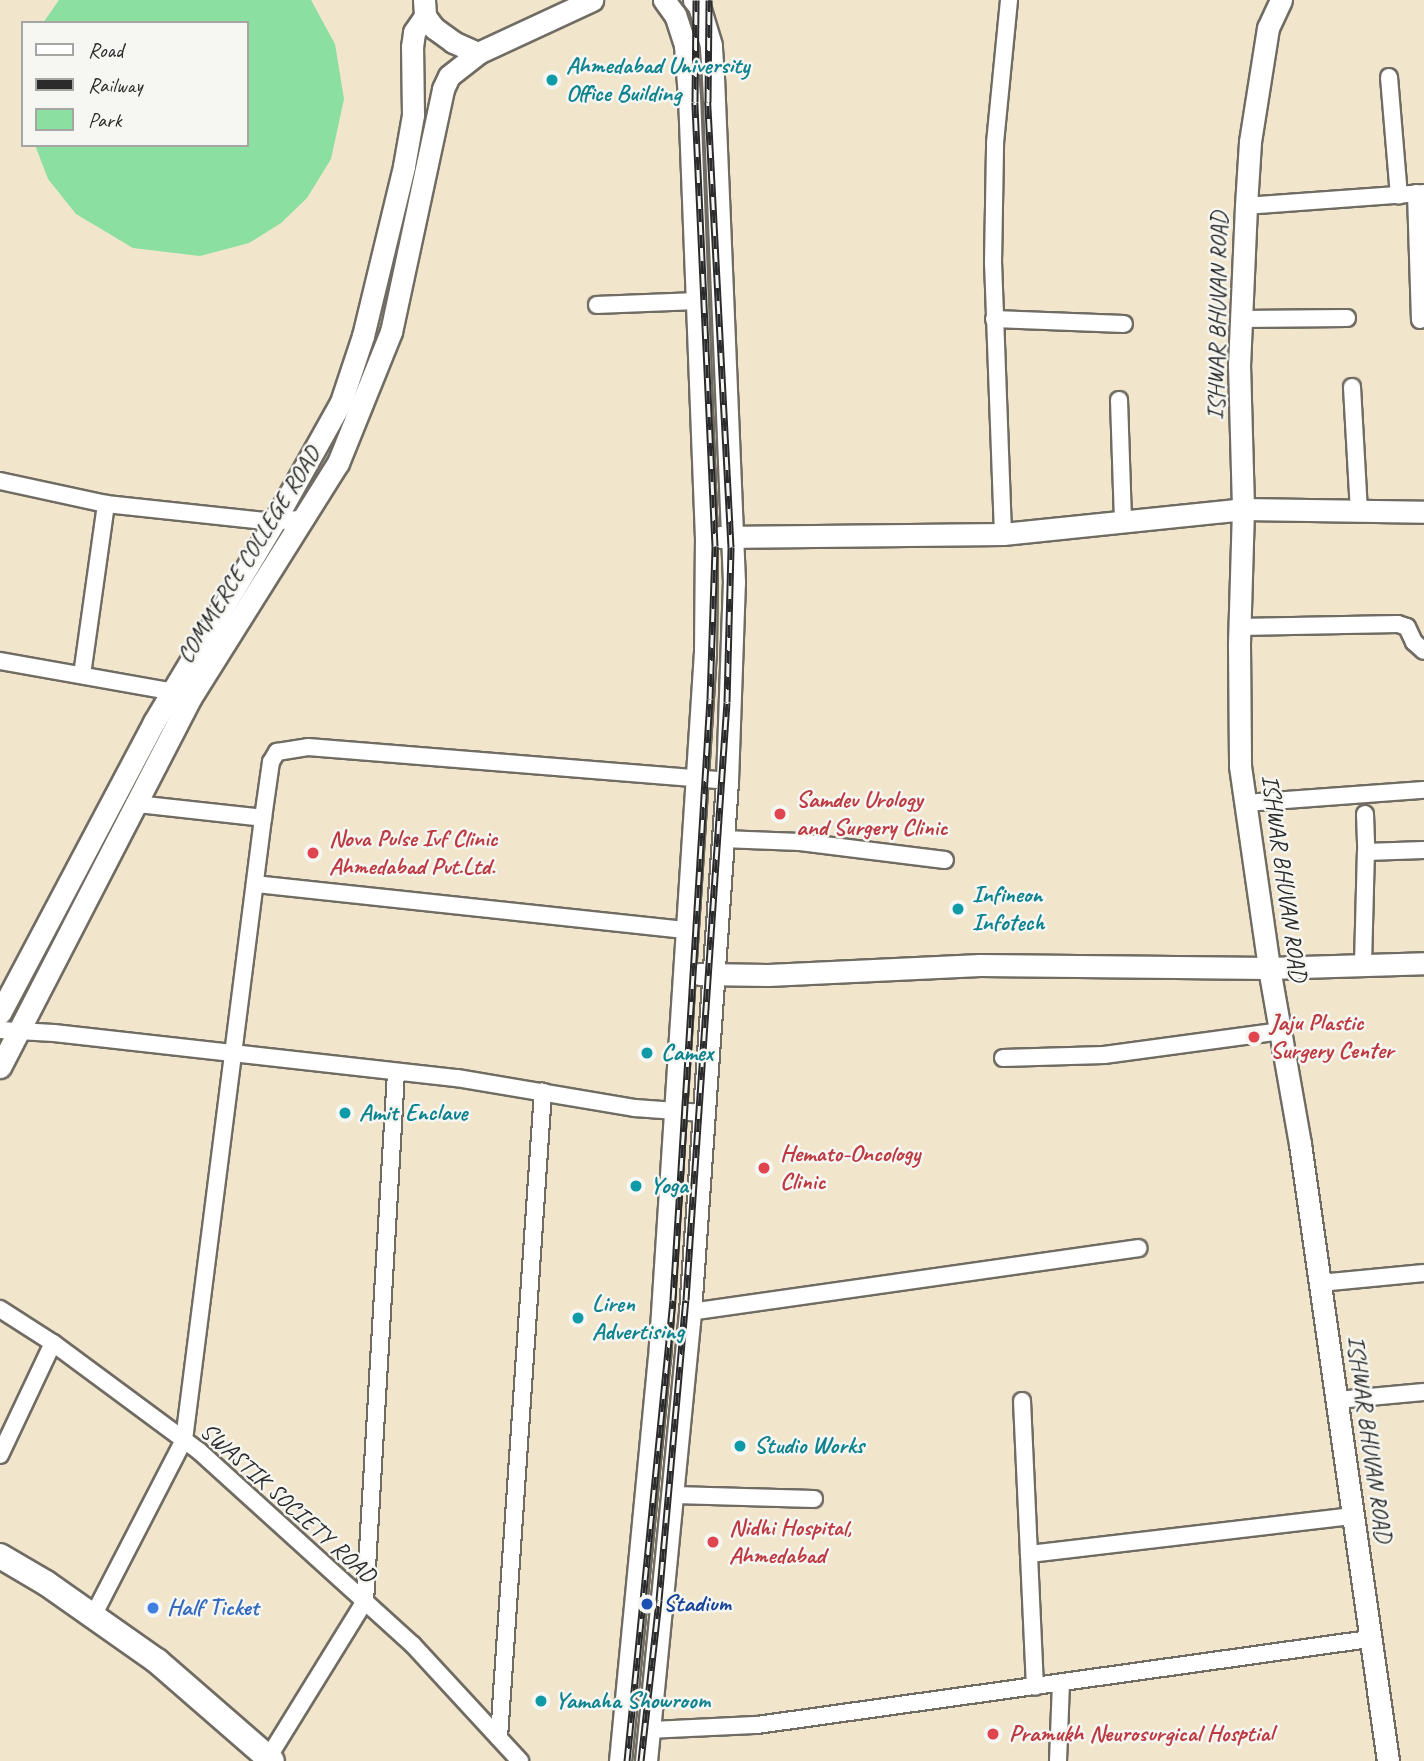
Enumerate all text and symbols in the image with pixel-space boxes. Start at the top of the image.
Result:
legend [21,21,248,147]
text: Road [88,37,123,63]
place label: Ahmedabad University Office Building [566,52,749,108]
text: Railway [88,72,142,98]
marker: Ahmedabad University Office Building [544,72,560,88]
text: Park [88,107,121,133]
street label: ISHWAR BHUVAN ROAD [1202,209,1234,423]
street label: COMMERCE COLLEGE ROAD [171,443,327,667]
street label: ISHWAR BHUVAN ROAD [1255,770,1313,986]
place label: Samdev Urology and Surgery Clinic [796,786,947,842]
marker: Samdev Urology and Surgery Clinic [770,804,790,824]
place label: Nova Pulse Ivf Clinic Ahmedabad Pvt.Ltd. [329,825,498,881]
marker: Nova Pulse Ivf Clinic Ahmedabad Pvt.Ltd. [303,843,323,863]
place label: Infineon Infotech [972,881,1044,937]
marker: Infineon Infotech [950,901,966,917]
place label: Jaju Plastic Surgery Center [1270,1009,1393,1065]
marker: Jaju Plastic Surgery Center [1244,1027,1264,1047]
place label: Camex [661,1039,713,1067]
marker: Camex [639,1045,655,1061]
place label: Amit Enclave [359,1099,466,1127]
marker: Amit Enclave [337,1105,353,1121]
place label: Hemato-Oncology Clinic [780,1140,920,1196]
marker: Hemato-Oncology Clinic [754,1158,774,1178]
place label: Yoga [650,1172,688,1200]
marker: Yoga [628,1178,644,1194]
place label: Liren Advertising [592,1290,684,1346]
marker: Liren Advertising [570,1310,586,1326]
street label: ISHWAR BHUVAN ROAD [1340,1331,1398,1547]
street label: SWASTIK SOCIETY ROAD [194,1416,382,1590]
place label: Studio Works [754,1432,864,1460]
marker: Studio Works [732,1438,748,1454]
place label: Nidhi Hospital, Ahmedabad [729,1514,852,1570]
marker: Nidhi Hospital, Ahmedabad [703,1532,723,1552]
place label: Stadium [663,1590,731,1618]
place label: Half Ticket [167,1594,258,1622]
marker: Stadium [637,1594,657,1614]
marker: Half Ticket [145,1600,161,1616]
place label: Yamaha Showroom [555,1687,711,1715]
marker: Yamaha Showroom [533,1693,549,1709]
place label: Pramukh Neurosurgical Hosptial [1009,1720,1274,1748]
marker: Pramukh Neurosurgical Hosptial [983,1724,1003,1744]

